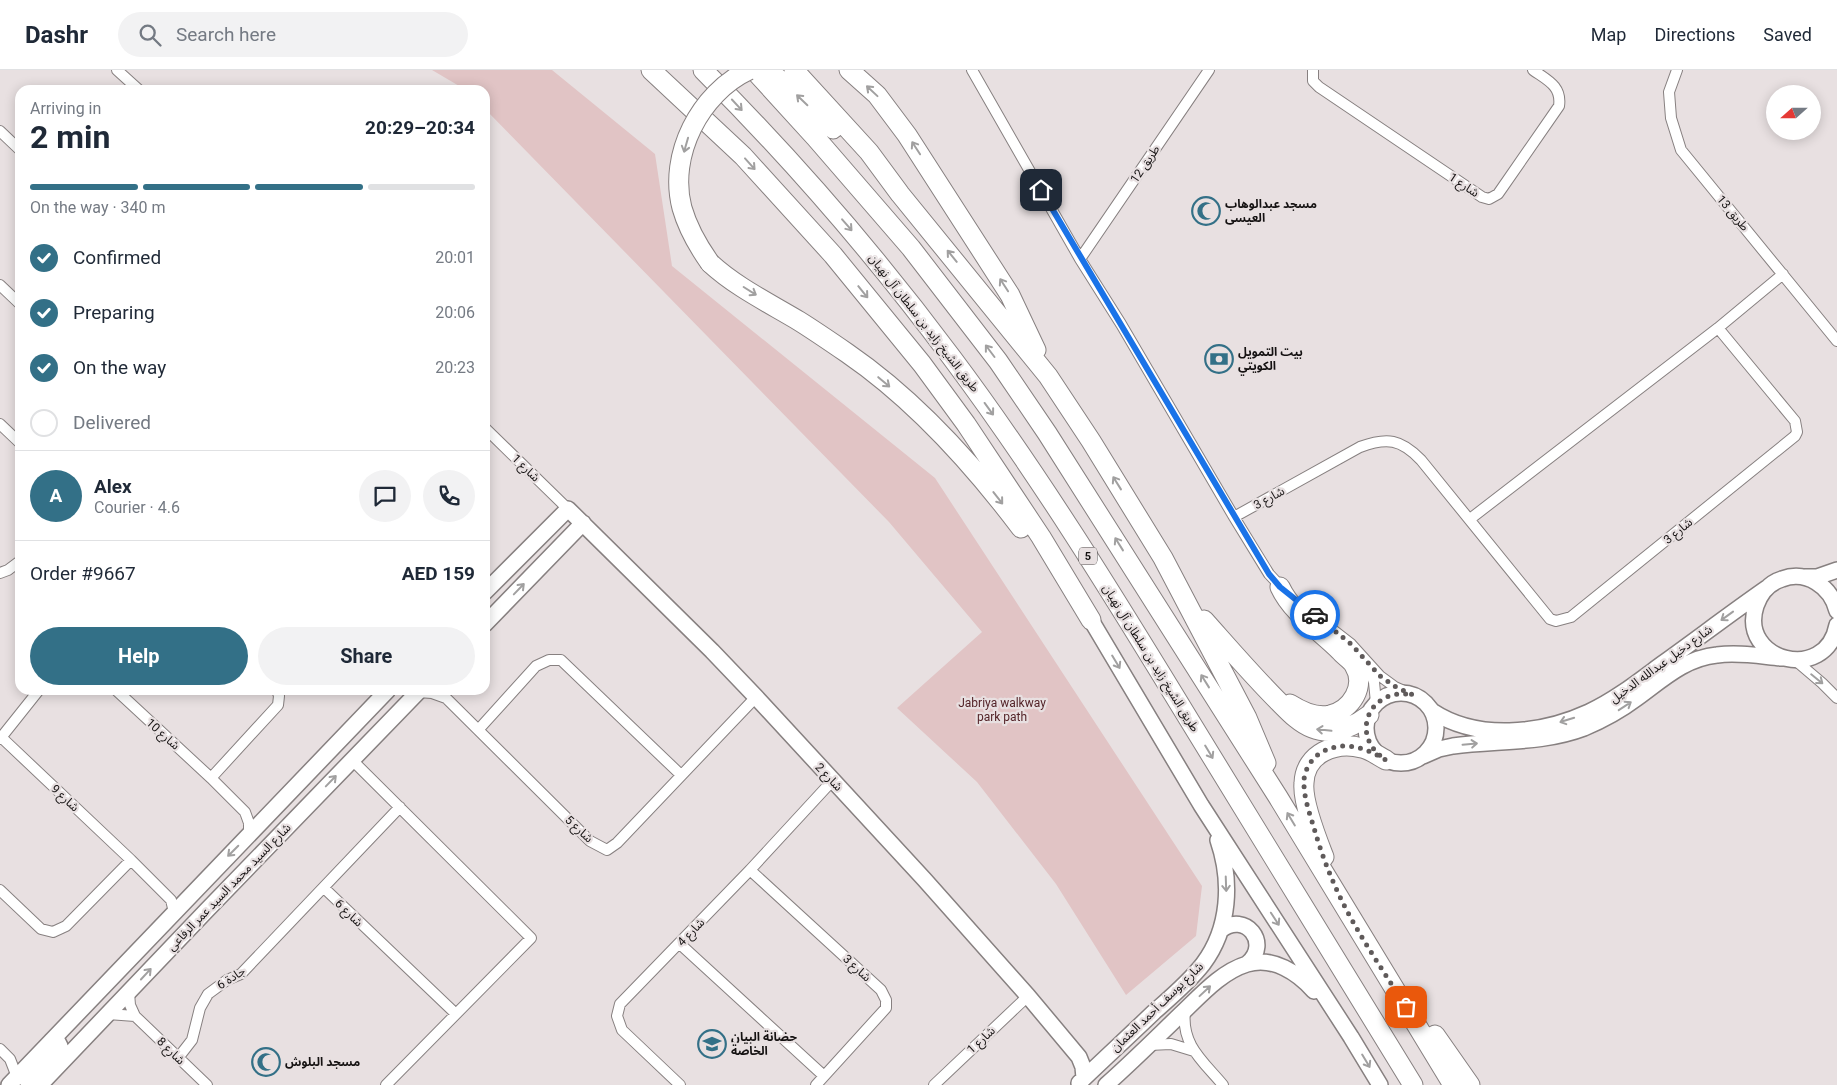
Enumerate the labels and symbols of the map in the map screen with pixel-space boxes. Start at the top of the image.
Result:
one-way arrow [865,85,878,97]
north arrow [1766,85,1821,140]
one-way arrow [796,94,808,106]
one-way arrow [731,98,743,111]
one-way arrow [680,136,690,152]
one-way arrow [911,142,921,156]
street label: طريق 12 [1127,143,1163,186]
one-way arrow [744,157,756,170]
pin [1020,169,1062,211]
street label: شارع 1 [1445,170,1482,202]
street label: طريق 13 [1713,192,1752,234]
mosque icon: مسجد عبدالوهاب العيسى [1191,196,1221,226]
place label: مسجد عبدالوهاب العيسى [1225,197,1317,225]
one-way arrow [841,219,852,232]
one-way arrow [946,250,957,263]
street label: طريق الشيخ زايد بن سلطان آل نهيان [864,251,982,396]
one-way arrow [998,279,1008,293]
one-way arrow [858,286,869,299]
one-way arrow [742,287,756,297]
one-way arrow [984,344,995,357]
bank icon: بيت التمويل الكويتي [1204,344,1234,374]
place label: بيت التمويل الكويتي [1238,345,1303,376]
one-way arrow [878,376,891,388]
one-way arrow [984,402,994,416]
street label: شارع 1 [508,451,543,486]
one-way arrow [1111,477,1121,491]
street label: شارع 3 [1251,484,1288,514]
one-way arrow [993,491,1003,505]
street label: شارع 3 [1661,515,1697,548]
one-way arrow [1113,537,1124,551]
road number: 5 [1079,548,1097,564]
one-way arrow [513,582,525,595]
street label: طريق الشيخ زايد بن سلطان آل نهيان [1098,582,1202,735]
courier [1290,590,1340,640]
one-way arrow [1720,611,1734,621]
street label: شارع دخيل عبدالله الدخيل [1607,622,1716,707]
one-way arrow [1112,655,1122,669]
one-way arrow [1810,673,1823,684]
one-way arrow [1200,675,1210,689]
park label: Jabriya walkway park path [958,696,1046,724]
one-way arrow [1618,701,1632,711]
street label: شارع 10 [142,715,183,754]
one-way arrow [1560,716,1576,725]
one-way arrow [1317,725,1333,735]
one-way arrow [1462,739,1478,749]
one-way arrow [1205,744,1215,758]
street label: شارع 2 [811,760,846,795]
one-way arrow [325,775,337,787]
street label: شارع 9 [47,782,82,816]
street label: شارع 5 [561,813,596,847]
one-way arrow [1286,813,1296,827]
street label: شارع السيد محمد السيد عمر الرفاعي [164,820,296,955]
one-way arrow [227,845,239,858]
one-way arrow [1221,876,1231,892]
street label: شارع 6 [331,896,366,931]
one-way arrow [1270,912,1280,926]
street label: شارع 4 [674,915,709,950]
street label: شارع 3 [839,952,874,986]
street label: شارع يوسف أحمد العثمان [1108,959,1207,1056]
street label: جادة 6 [214,964,248,992]
one-way arrow [140,968,152,980]
one-way arrow [1199,985,1212,997]
pin [1385,986,1427,1028]
street label: شارع 1 [964,1024,999,1058]
school or university icon: حضانة البيان الخاصة [697,1029,727,1059]
place label: حضانة البيان الخاصة [731,1030,797,1058]
street label: شارع 8 [153,1034,188,1069]
mosque icon: مسجد البلوش [251,1047,281,1077]
one-way arrow [1361,1053,1371,1067]
place label: مسجد البلوش [285,1055,360,1069]

